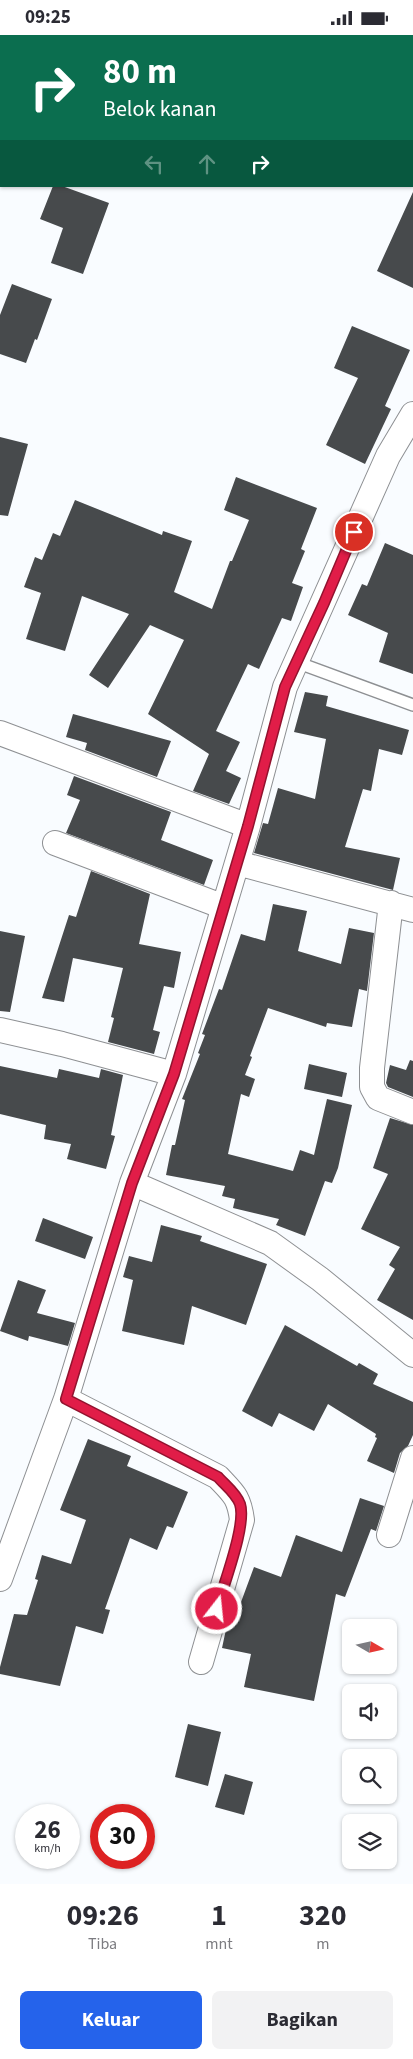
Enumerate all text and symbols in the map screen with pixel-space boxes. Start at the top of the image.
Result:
text: 09:25 [25,4,71,31]
text: 80 m [103,47,177,97]
icon: right [20,55,85,120]
text: Belok kanan [103,93,217,125]
icon: left [140,150,168,178]
icon: ahead [193,150,221,178]
icon: right [246,150,274,178]
pin [333,511,375,553]
icon: arrive [340,518,368,546]
position arrow [190,1582,242,1634]
north arrow [342,1619,398,1674]
map controls [342,1619,397,1869]
button: sound [342,1684,397,1739]
button: search [342,1749,397,1804]
speed limit sign: 30 [90,1804,155,1869]
text: 26 [34,1812,61,1848]
button: layers [342,1814,397,1869]
text: km/h [34,1840,61,1857]
text: 09:26 [66,1894,139,1937]
text: 1 [211,1894,227,1937]
text: 320 [299,1894,347,1937]
text: Tiba [88,1933,117,1955]
text: mnt [205,1933,233,1955]
text: m [316,1933,329,1955]
button: Keluar [20,1991,202,2049]
button: Bagikan [212,1991,393,2049]

